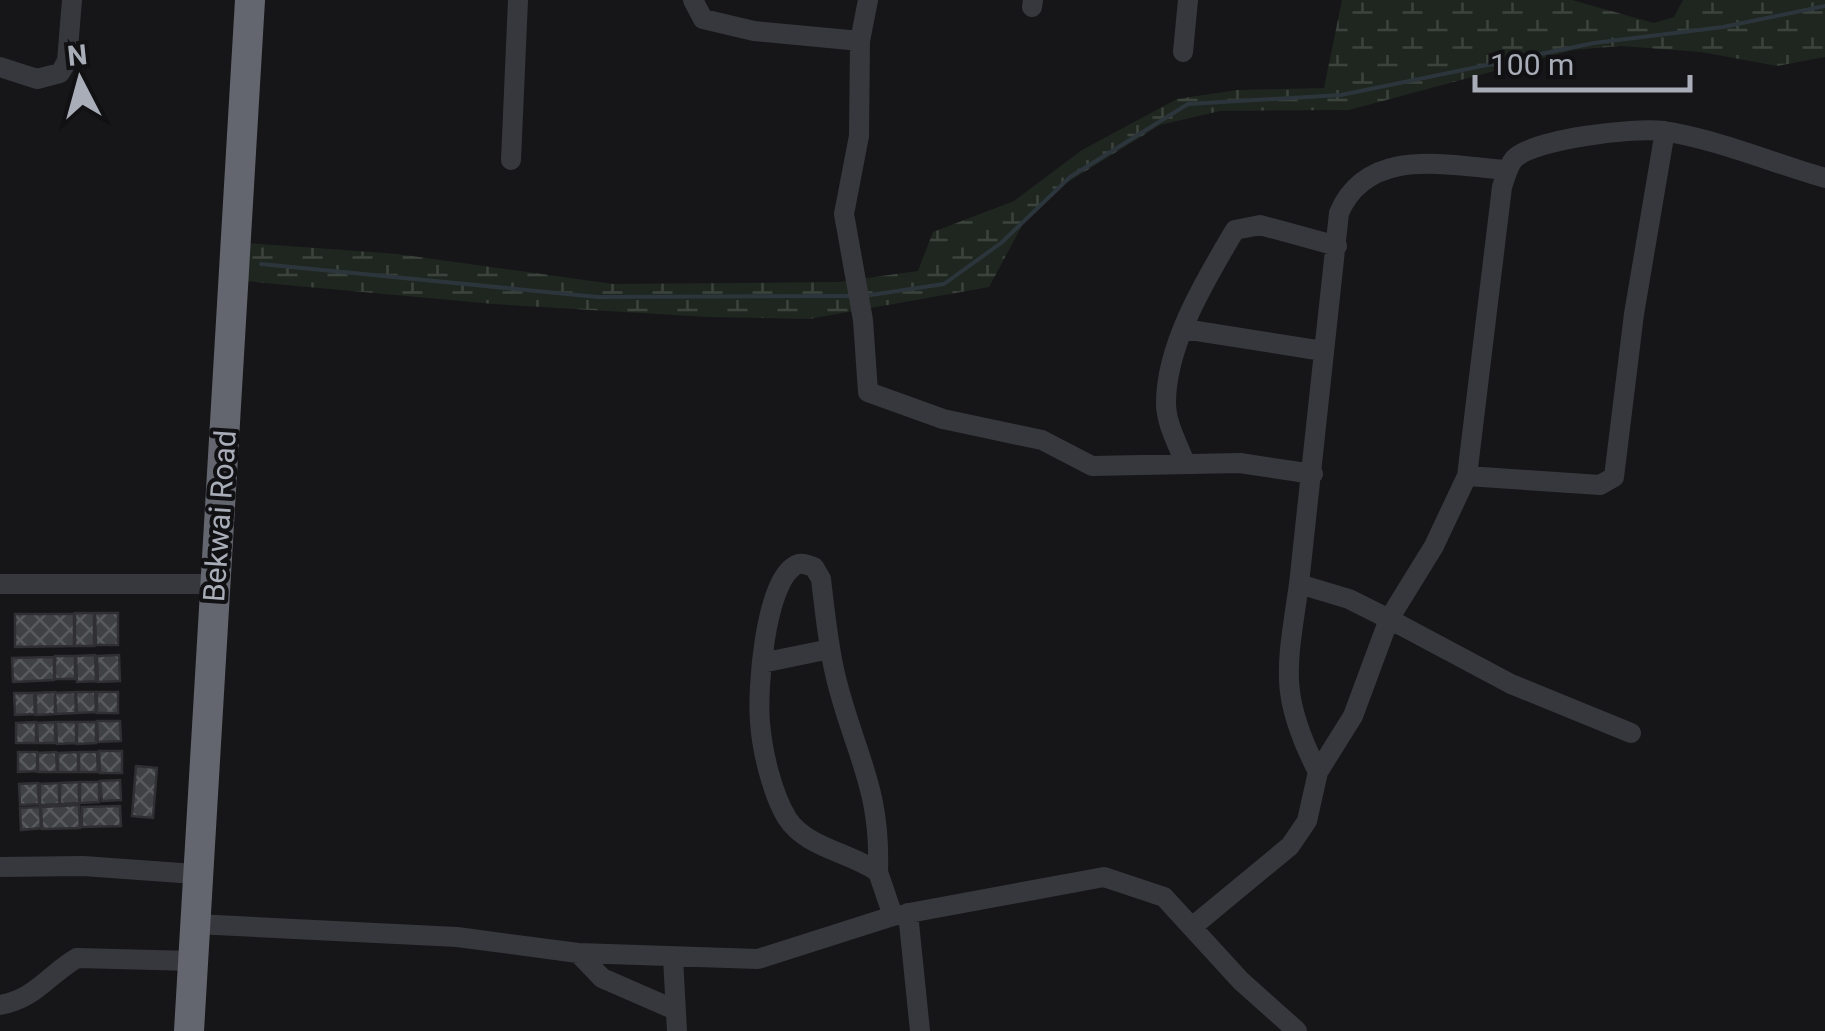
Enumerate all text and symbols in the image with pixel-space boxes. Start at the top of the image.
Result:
north arrow [30,30,130,130]
scale bar [1475,30,1690,92]
text: N [66,38,89,73]
text: 100 m [1490,47,1574,82]
street label: Bekwai Road [196,429,243,603]

